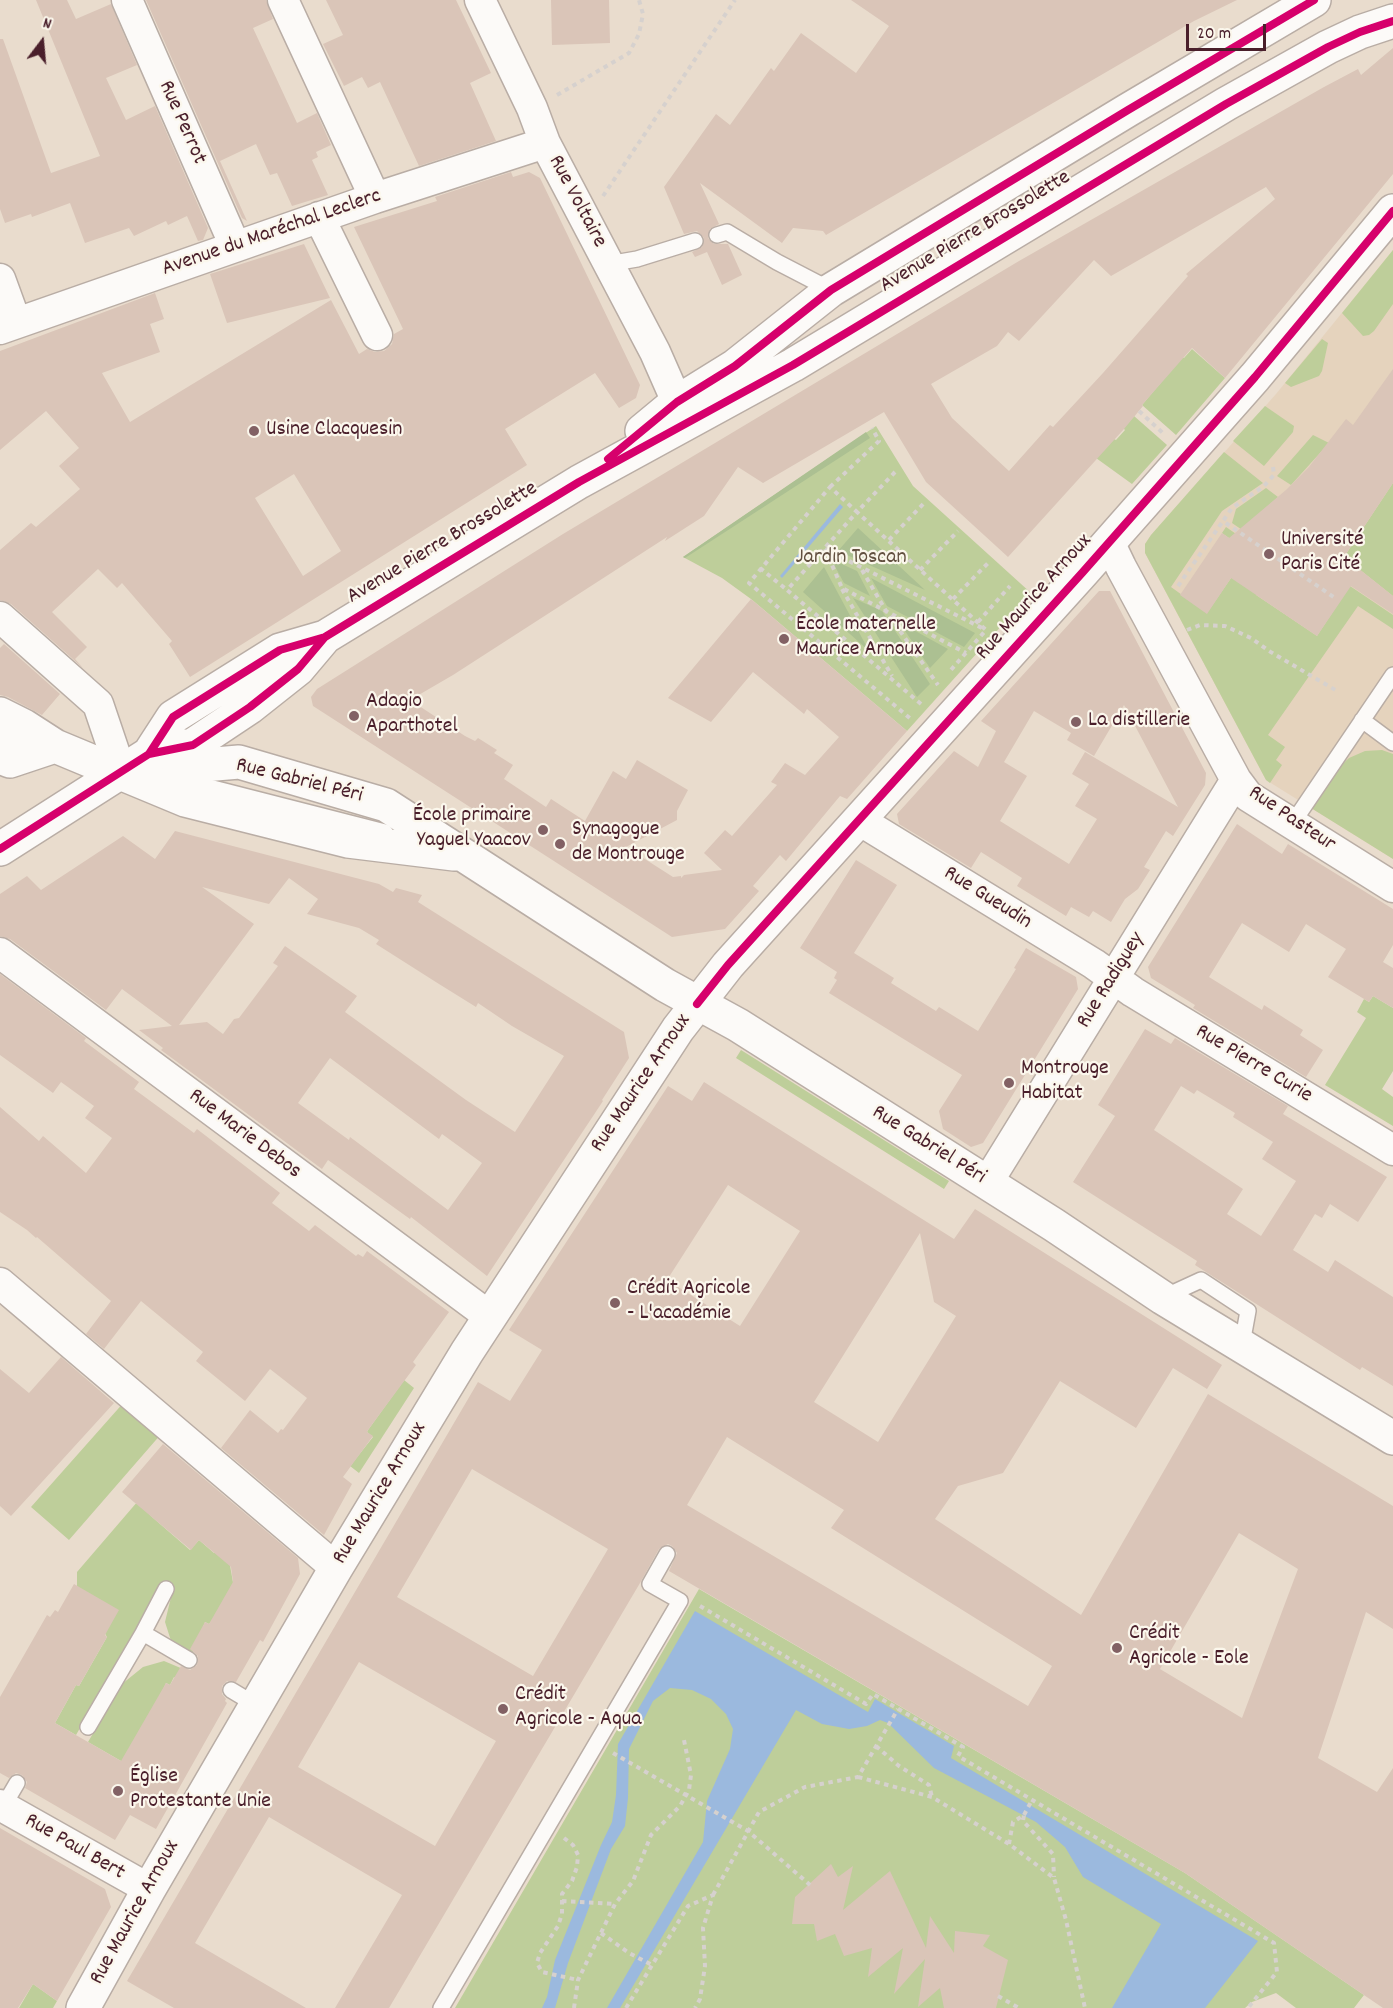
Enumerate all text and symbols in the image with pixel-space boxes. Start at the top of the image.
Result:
north arrow [12,12,72,72]
text: N [40,12,54,36]
scale bar [1189,12,1268,50]
text: 20 m [1197,22,1231,47]
street label: Rue Perrot [151,77,211,169]
street label: Rue Voltaire [541,151,611,253]
street label: Avenue Pierre Brossolette [876,166,1076,300]
street label: Avenue du Maréchal Leclerc [159,184,385,284]
place label: Usine Clacquesin [266,418,402,444]
marker: Usine Clacquesin [247,424,261,438]
street label: Avenue Pierre Brossolette [343,477,543,611]
place label: Université Paris Cité [1281,528,1364,580]
street label: Rue Maurice Arnoux [971,529,1099,667]
park label: Jardin Toscan [795,546,907,572]
marker: Université Paris Cité [1262,547,1276,561]
place label: École maternelle Maurice Arnoux [796,613,936,664]
marker: École maternelle Maurice Arnoux [777,632,791,646]
place label: Adagio Aparthotel [366,690,458,742]
marker: Adagio Aparthotel [347,709,361,723]
place label: La distillerie [1088,709,1190,735]
marker: La distillerie [1069,715,1083,729]
street label: Rue Gabriel Péri [233,754,365,810]
street label: Rue Pasteur [1242,781,1340,859]
place label: École primaire Yaguel Yaacov [413,804,531,855]
place label: Synagogue de Montrouge [572,818,685,870]
marker: École primaire Yaguel Yaacov [536,823,550,837]
marker: Synagogue de Montrouge [553,837,567,851]
street label: Rue Gueudin [938,862,1036,936]
street label: Rue Radiguey [1072,928,1152,1034]
street label: Rue Maurice Arnoux [586,1010,698,1158]
street label: Rue Pierre Curie [1190,1020,1316,1110]
place label: Montrouge Habitat [1021,1057,1109,1108]
marker: Montrouge Habitat [1002,1076,1016,1090]
street label: Rue Marie Debos [182,1084,306,1186]
street label: Rue Gabriel Péri [866,1100,990,1192]
place label: Crédit Agricole - L'académie [627,1277,750,1328]
marker: Crédit Agricole - L'académie [608,1296,622,1310]
street label: Rue Maurice Arnoux [328,1418,434,1570]
place label: Crédit Agricole − Eole [1129,1622,1249,1674]
marker: Crédit Agricole − Eole [1110,1641,1124,1655]
place label: Crédit Agricole − Aqua [515,1683,642,1735]
marker: Crédit Agricole − Aqua [496,1702,510,1716]
place label: Église Protestante Unie [130,1765,271,1816]
marker: Église Protestante Unie [111,1784,125,1798]
street label: Rue Paul Bert [19,1809,129,1887]
street label: Rue Maurice Arnoux [85,1836,187,1990]

